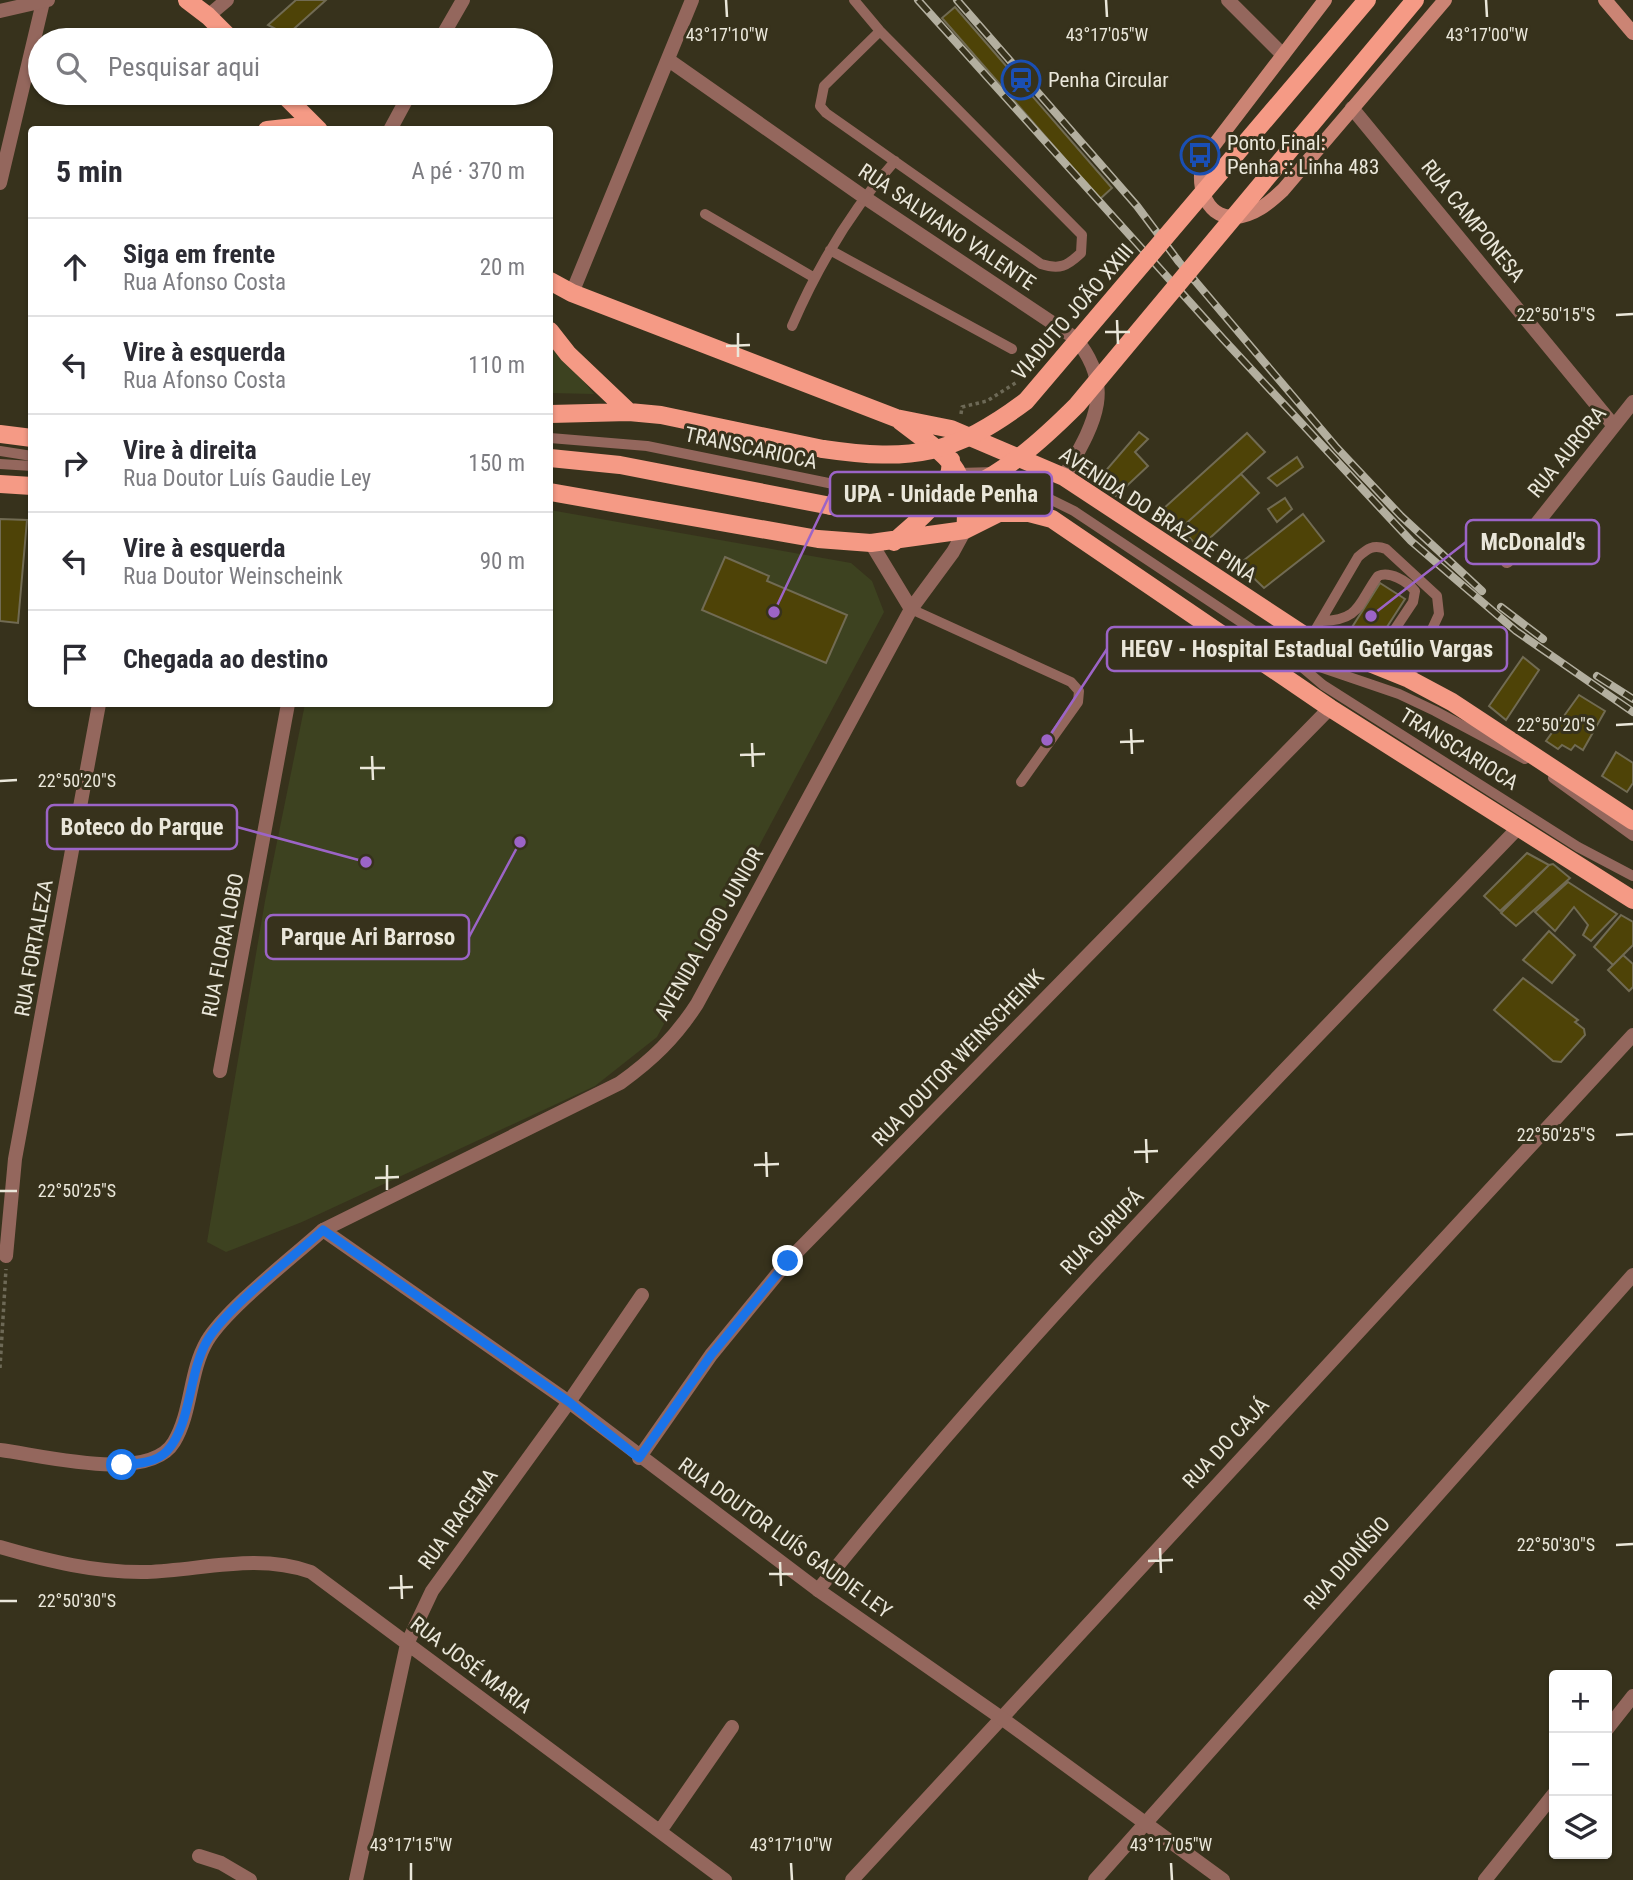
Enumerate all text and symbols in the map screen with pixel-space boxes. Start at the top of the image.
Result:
text: 43°17'10"W [686,24,769,45]
text: 43°17'05"W [1066,24,1149,45]
text: 43°17'00"W [1446,24,1529,45]
search box [28,28,553,105]
icon: search [52,48,90,86]
text: Pesquisar aqui [108,52,260,82]
station icon: Penha Circular [1000,59,1042,101]
place label: Penha Circular [1048,68,1169,92]
place label: Ponto Final: Penha :: Linha 483 [1227,131,1379,179]
bus stop icon: Ponto Final: Penha :: Linha 483 [1179,134,1221,176]
text: 5 min [56,154,123,189]
street label: RUA CAMPONESA [1416,155,1530,287]
text: A pé · 370 m [412,158,525,185]
street label: RUA SALVIANO VALENTE [854,159,1040,295]
text: Siga em frente [123,239,275,269]
street label: VIADUTO JOÃO XXIII [1007,239,1139,385]
icon: ahead [56,248,94,286]
text: 20 m [480,254,525,281]
text: Rua Afonso Costa [123,269,286,296]
text: 22°50'15"S [1517,304,1595,325]
text: Vire à esquerda [123,337,286,367]
icon: left [56,346,94,384]
text: 110 m [468,352,525,379]
text: Rua Afonso Costa [123,367,286,394]
street label: RUA AURORA [1523,402,1611,502]
street label: TRANSCARIOCA [682,422,820,474]
text: Vire à direita [123,435,257,465]
street label: AVENIDA DO BRAZ DE PINA [1055,442,1261,588]
icon: right [56,444,94,482]
text: 150 m [468,450,525,477]
text: Rua Doutor Luís Gaudie Ley [123,465,371,492]
callout: UPA - Unidade Penha [830,472,1052,516]
text: UPA - Unidade Penha [844,481,1038,508]
callout: McDonald's [1466,520,1599,564]
text: McDonald's [1481,529,1585,556]
text: Vire à esquerda [123,533,286,563]
icon: left [56,542,94,580]
text: 90 m [480,548,525,575]
text: Rua Doutor Weinscheink [123,563,343,590]
callout: HEGV - Hospital Estadual Getúlio Vargas [1107,627,1507,671]
text: HEGV - Hospital Estadual Getúlio Vargas [1121,636,1493,663]
icon: arrive [56,640,94,678]
text: Chegada ao destino [123,644,328,674]
street label: TRANSCARIOCA [1395,703,1523,795]
text: 22°50'20"S [1517,714,1595,735]
text: 22°50'20"S [38,770,116,791]
callout: Boteco do Parque [47,805,237,849]
text: Boteco do Parque [61,814,223,841]
street label: AVENIDA LOBO JUNIOR [650,843,768,1025]
street label: RUA FLORA LOBO [197,871,249,1019]
street label: RUA FORTALEZA [10,878,58,1018]
callout: Parque Ari Barroso [266,915,469,959]
text: Parque Ari Barroso [281,924,455,951]
street label: RUA DOUTOR WEINSCHEINK [867,964,1049,1151]
text: 22°50'25"S [1517,1124,1595,1145]
text: 22°50'25"S [38,1180,116,1201]
street label: RUA GURUPÁ [1055,1184,1149,1280]
route end [772,1245,803,1276]
street label: RUA DO CAJÁ [1178,1393,1274,1493]
route start [106,1449,137,1480]
street label: RUA DOUTOR LUÍS GAUDIE LEY [674,1453,896,1623]
street label: RUA IRACEMA [413,1464,503,1574]
street label: RUA DIONÍSIO [1299,1512,1395,1614]
text: 22°50'30"S [1517,1534,1595,1555]
text: 22°50'30"S [38,1590,116,1611]
street label: RUA JOSÉ MARIA [406,1612,536,1718]
map controls [1549,1670,1612,1859]
button: + [1549,1670,1612,1733]
button: − [1549,1733,1612,1796]
button: layers [1549,1796,1612,1859]
text: 43°17'15"W [370,1834,453,1855]
text: 43°17'10"W [750,1834,833,1855]
text: 43°17'05"W [1130,1834,1213,1855]

